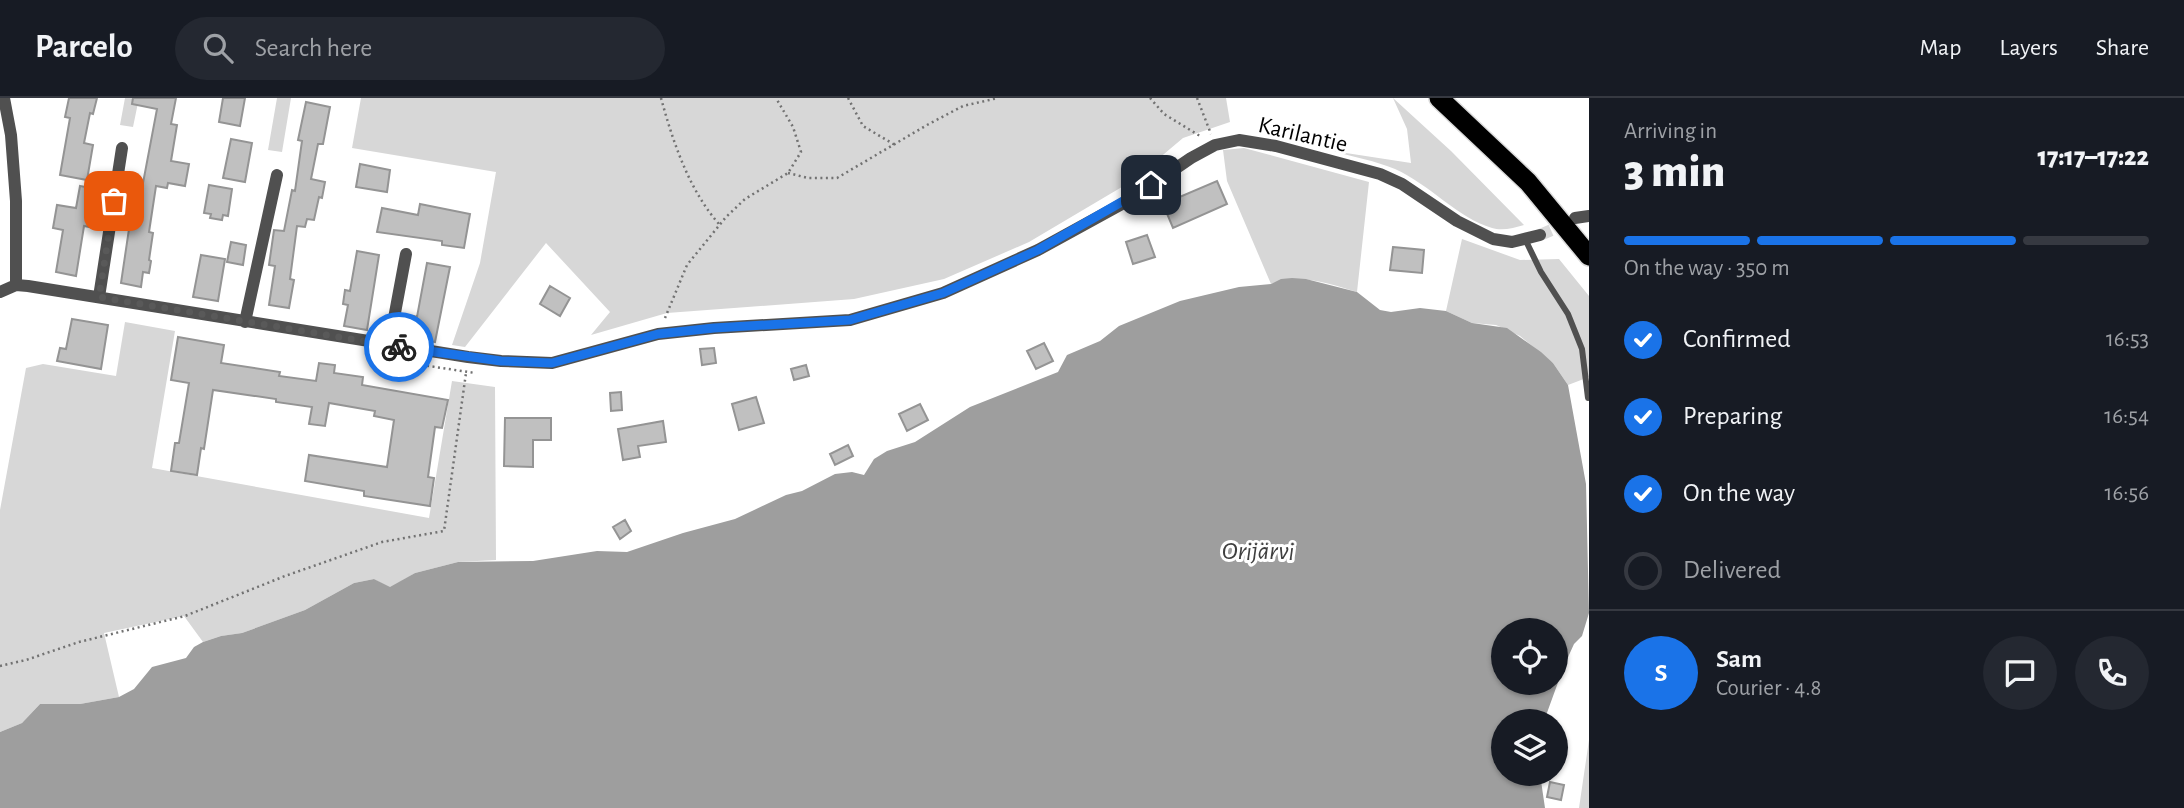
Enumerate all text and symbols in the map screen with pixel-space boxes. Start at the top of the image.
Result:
search box [175,17,665,80]
icon: search [199,29,237,67]
text: Parcelo [35,31,133,64]
text: Search here [255,35,372,61]
text: Map [1919,36,1961,60]
text: Layers [1999,36,2058,60]
text: Share [2096,36,2149,60]
street label: Karilantie [1256,113,1350,157]
text: Arriving in [1624,120,1717,143]
text: 17:17–17:22 [2037,144,2149,170]
text: 3 min [1624,149,1725,195]
pin [1121,155,1181,215]
icon: home [1132,166,1170,204]
pin [84,171,144,231]
icon: bag [95,182,133,220]
text: On the way · 350 m [1624,257,1790,280]
courier [364,312,434,382]
icon: check [1624,321,1662,359]
text: Confirmed [1683,326,1791,352]
icon: bike [380,328,418,366]
text: 16:53 [2106,328,2149,351]
icon: check [1624,398,1662,436]
text: Preparing [1683,403,1782,429]
text: 16:54 [2104,405,2149,428]
icon: check [1624,475,1662,513]
text: On the way [1683,480,1795,506]
text: 16:56 [2105,482,2149,505]
water label: Orijärvi [1222,538,1295,564]
text: Delivered [1683,557,1781,583]
map controls [1491,618,1568,786]
button: locate [1491,618,1568,695]
button: chat [1983,636,2057,710]
button: phone [2075,636,2149,710]
text: Sam [1716,646,1762,672]
text: S [1655,660,1667,686]
text: Courier · 4.8 [1716,677,1821,700]
button: layers [1491,709,1568,786]

